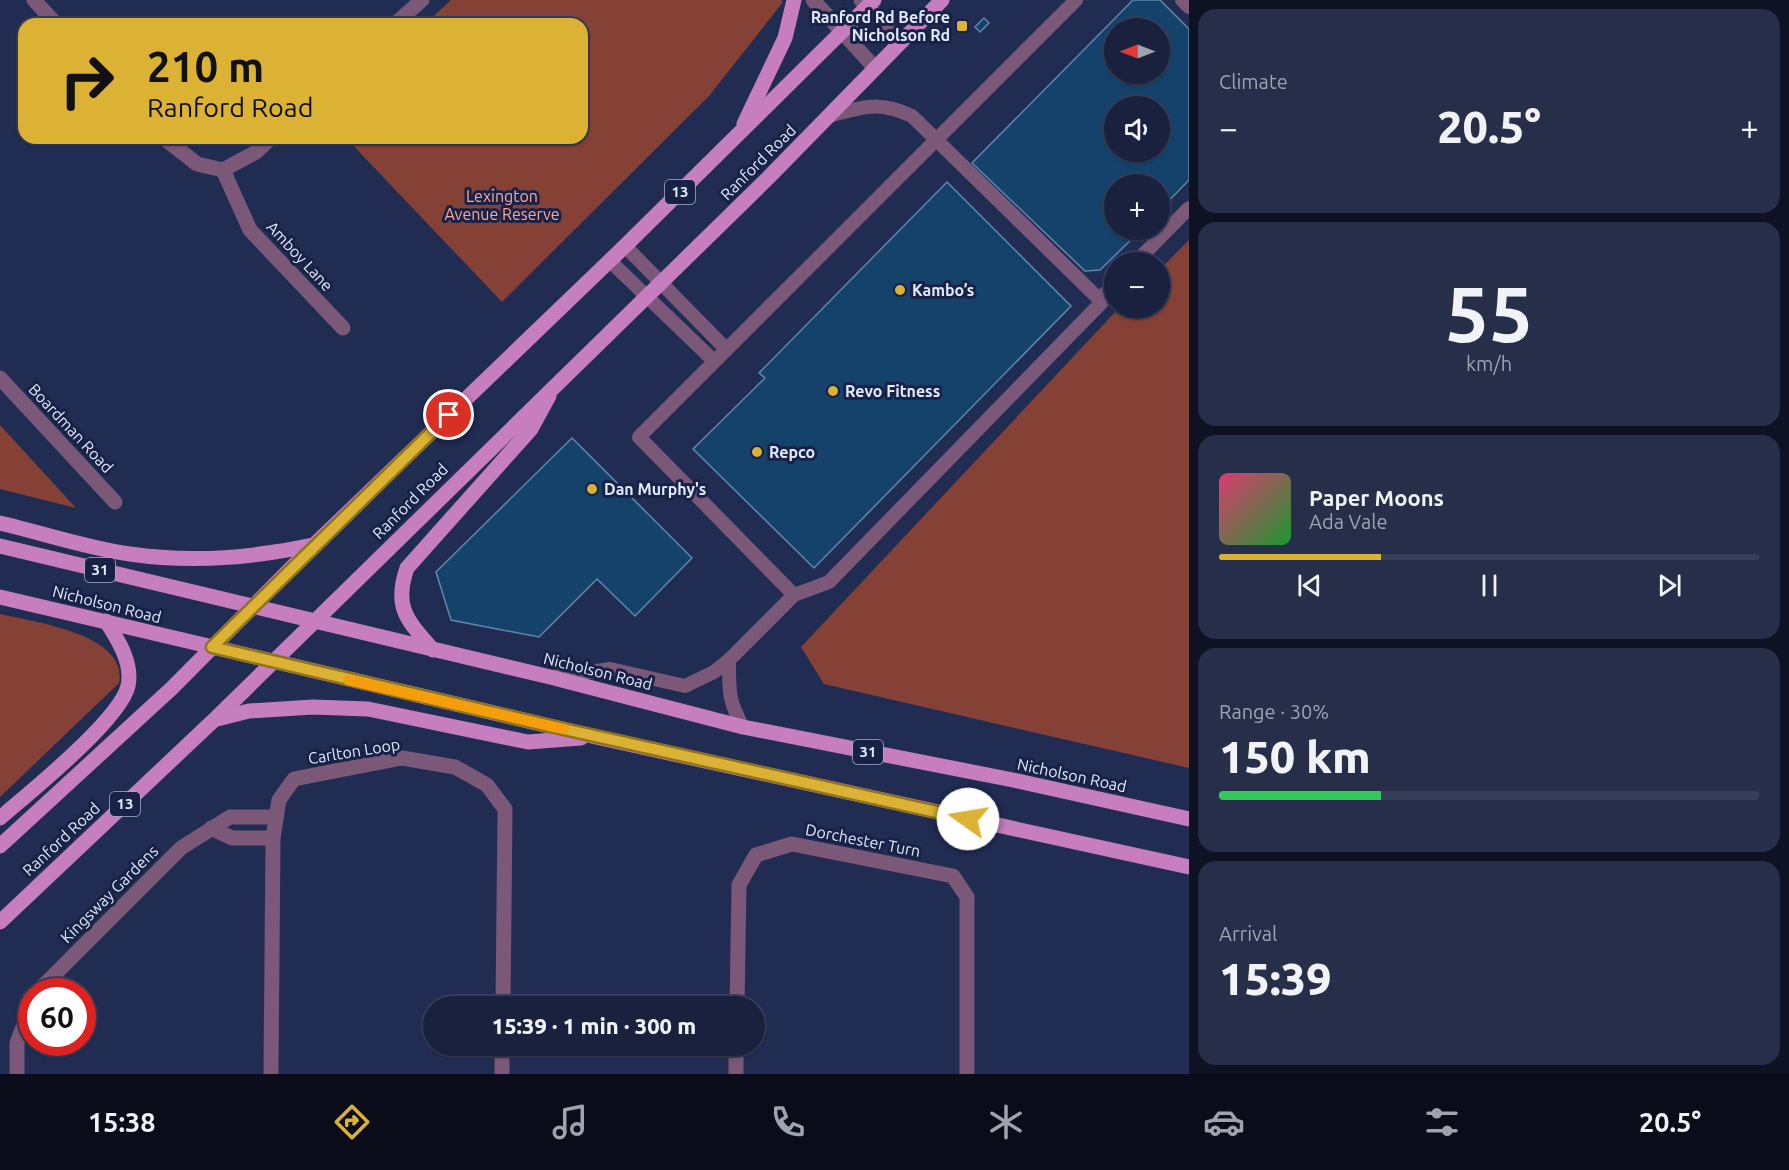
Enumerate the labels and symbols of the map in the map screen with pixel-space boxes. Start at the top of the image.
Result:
place label: Ranford Rd Before Nicholson Rd [811,8,950,44]
north arrow [1104,18,1170,84]
marker: Ranford Rd Before Nicholson Rd [955,19,969,33]
street label: Ranford Road [717,121,799,203]
road number: 13 [665,180,695,204]
park label: Lexington Avenue Reserve [444,187,560,223]
street label: Amboy Lane [263,217,337,295]
place label: Kambo’s [912,281,974,299]
marker: Kambo’s [893,283,907,297]
street label: Boardman Road [25,380,117,476]
place label: Revo Fitness [845,382,940,400]
marker: Revo Fitness [826,384,840,398]
pin [423,389,474,440]
place label: Repco [769,443,815,461]
marker: Repco [750,445,764,459]
street label: Ranford Road [369,460,451,542]
place label: Dan Murphy's [604,480,706,498]
marker: Dan Murphy's [585,482,599,496]
road number: 31 [85,558,115,582]
street label: Nicholson Road [51,582,163,626]
street label: Nicholson Road [542,649,654,693]
street label: Carlton Loop [307,735,401,767]
road number: 31 [853,740,883,764]
street label: Nicholson Road [1016,755,1128,795]
position arrow [936,787,1000,851]
road number: 13 [110,792,140,816]
street label: Ranford Road [19,799,103,879]
street label: Dorchester Turn [804,820,922,860]
street label: Kingsway Gardens [57,842,161,946]
speed limit sign: 60 [18,978,96,1056]

